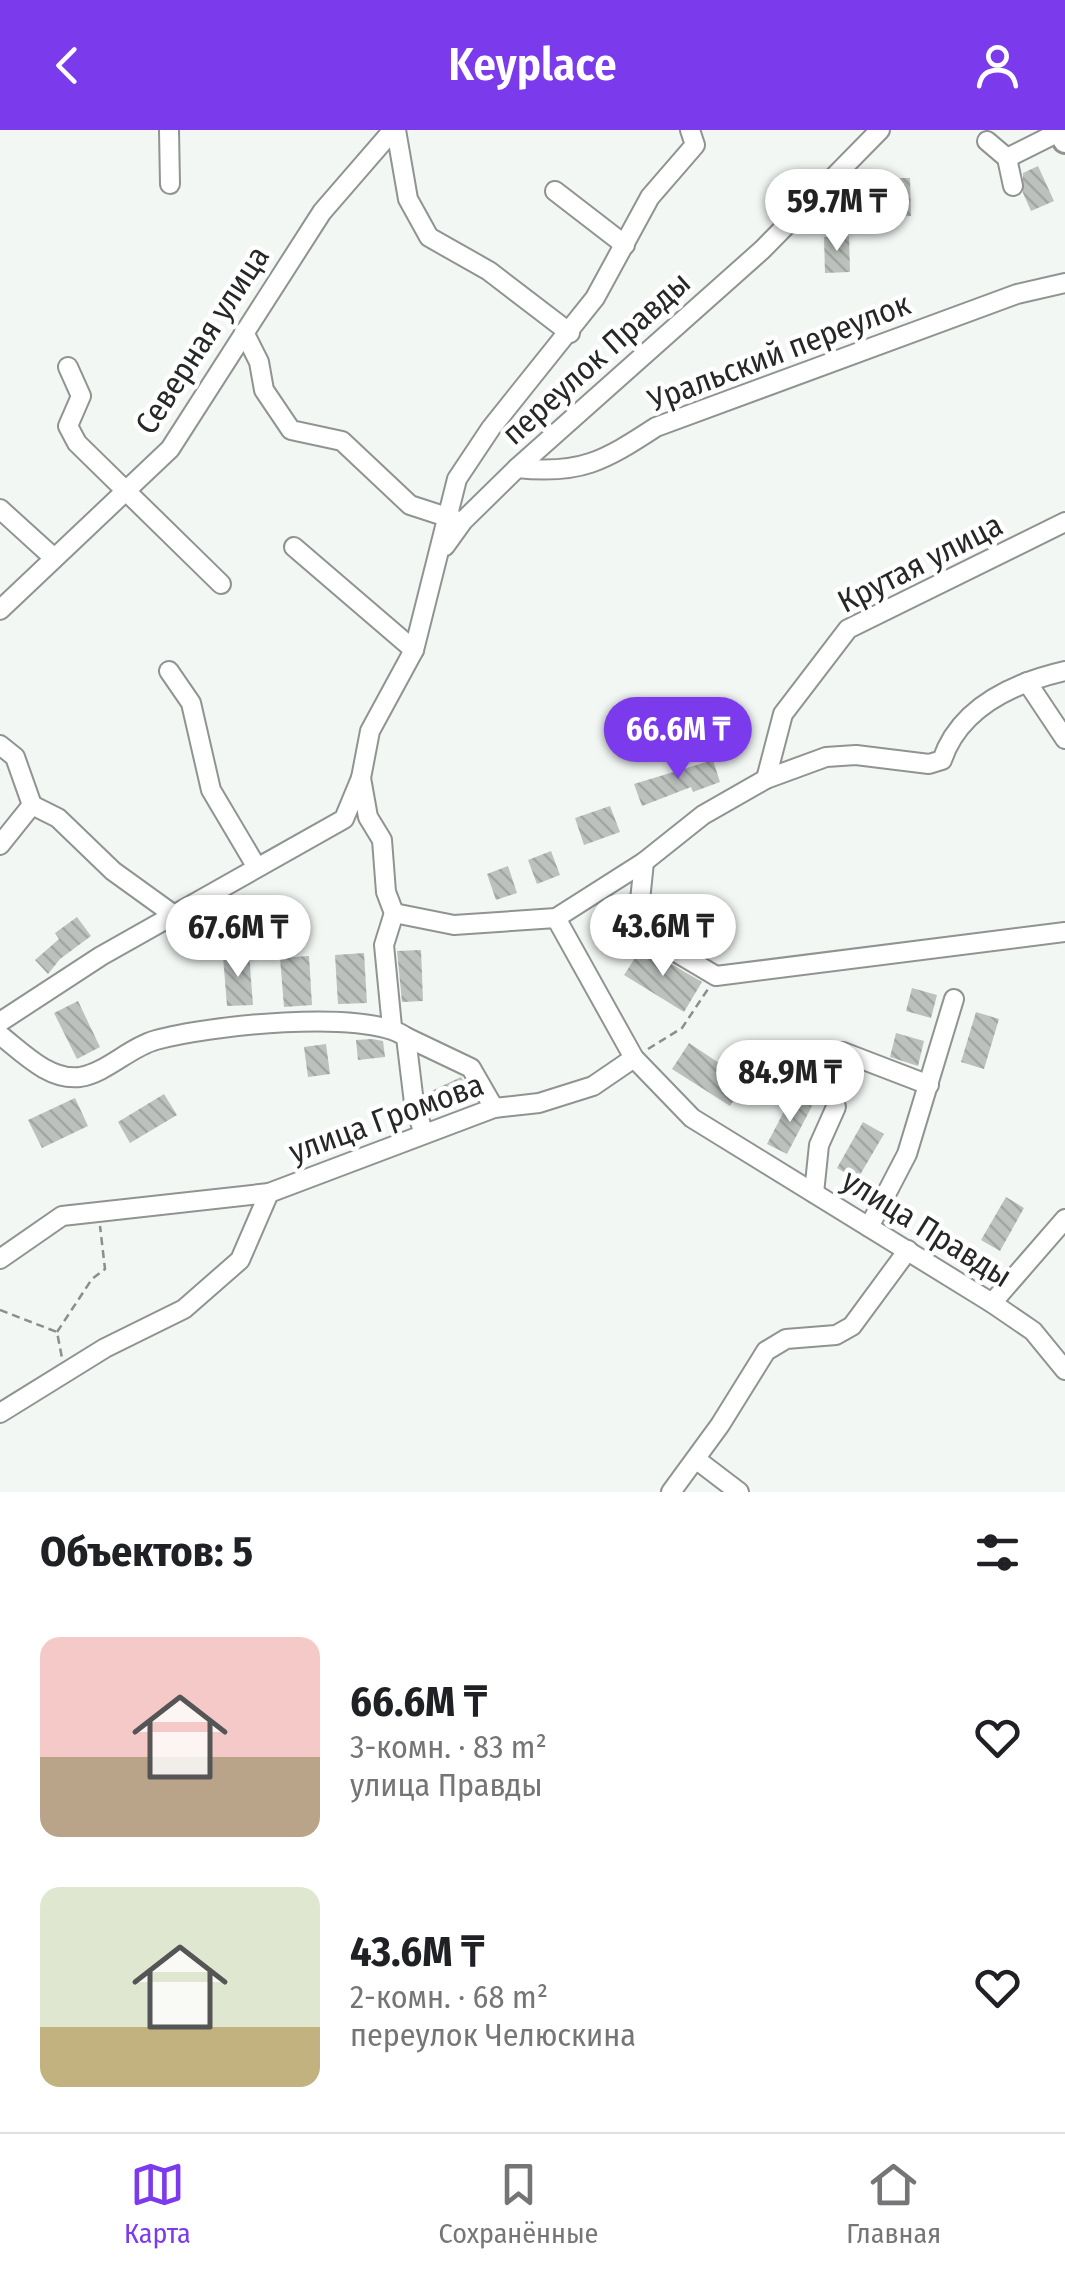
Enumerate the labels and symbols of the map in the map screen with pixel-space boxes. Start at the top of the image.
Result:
pin: 59.7M ₸ [745,169,929,254]
street label: Северная улица [127,239,277,441]
street label: переулок Правды [494,264,698,452]
street label: Уральский переулок [642,285,915,420]
street label: Крутая улица [831,505,1009,621]
pin: 66.6M ₸ [586,697,770,782]
pin: 43.6M ₸ [571,894,755,979]
pin: 67.6M ₸ [146,895,330,980]
pin: 84.9M ₸ [698,1040,882,1125]
street label: улица Громова [284,1065,488,1171]
street label: улица Правды [835,1161,1019,1295]

